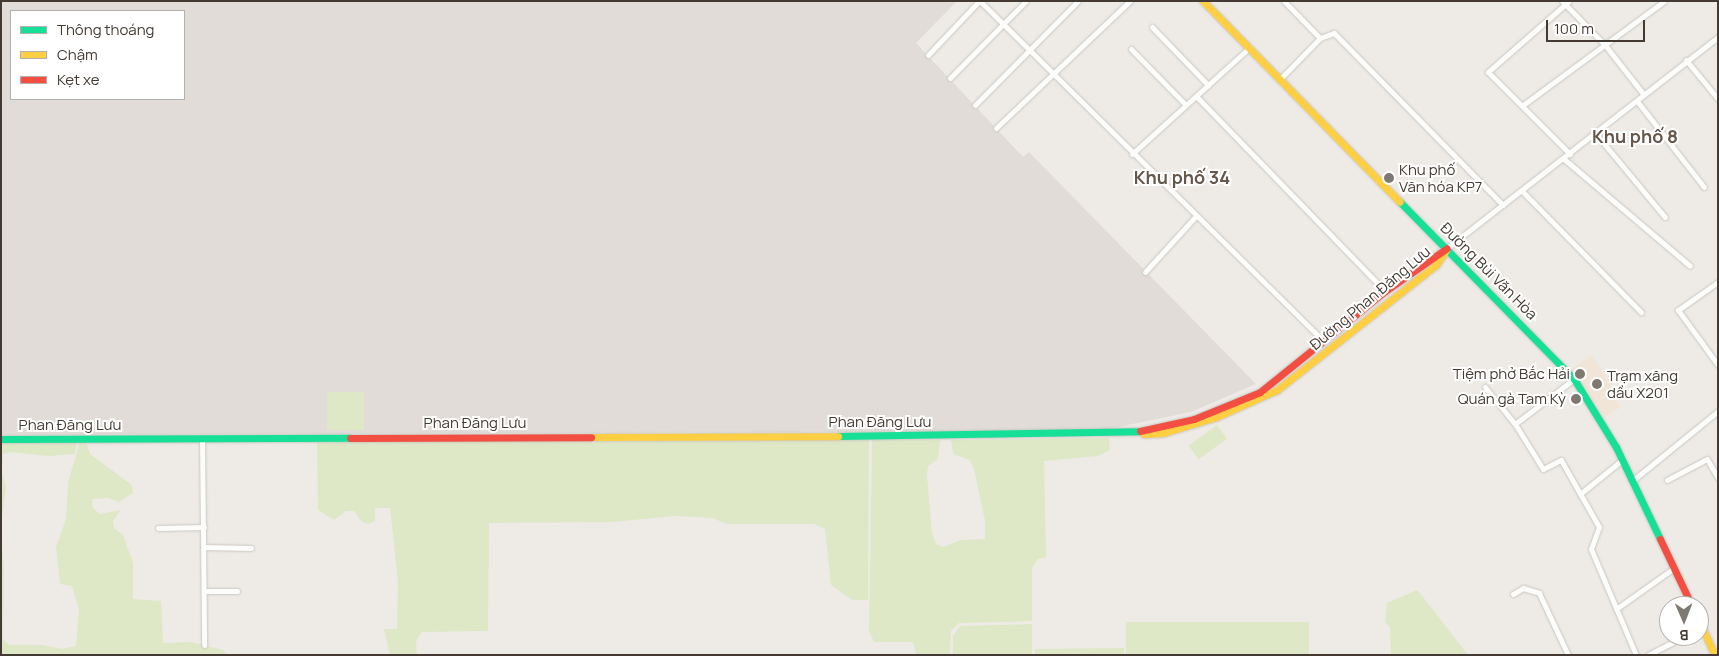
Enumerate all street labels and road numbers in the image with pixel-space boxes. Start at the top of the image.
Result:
street label: Đường Bùi Văn Hòa [1437,219,1541,323]
street label: Đường Phan Đăng Lưu [1306,242,1434,354]
street label: Phan Đăng Lưu [829,413,931,431]
street label: Phan Đăng Lưu [424,414,526,432]
street label: Phan Đăng Lưu [19,416,121,434]

